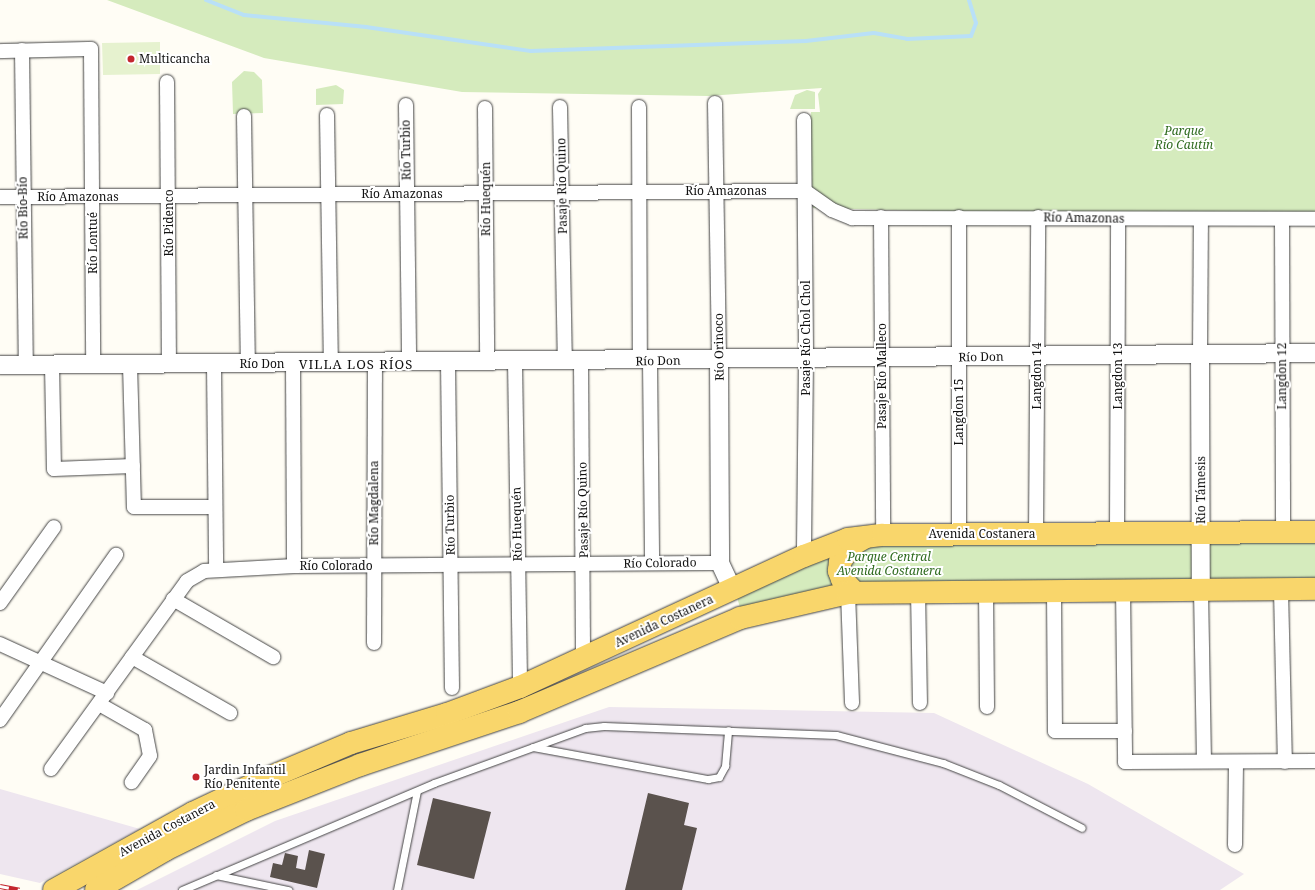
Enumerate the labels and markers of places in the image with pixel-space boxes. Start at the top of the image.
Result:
place label: Multicancha [139,52,210,66]
marker: Multicancha [126,54,136,64]
place label: Jardin Infantil Río Penitente [204,763,286,791]
marker: Jardin Infantil Río Penitente [191,772,201,782]

